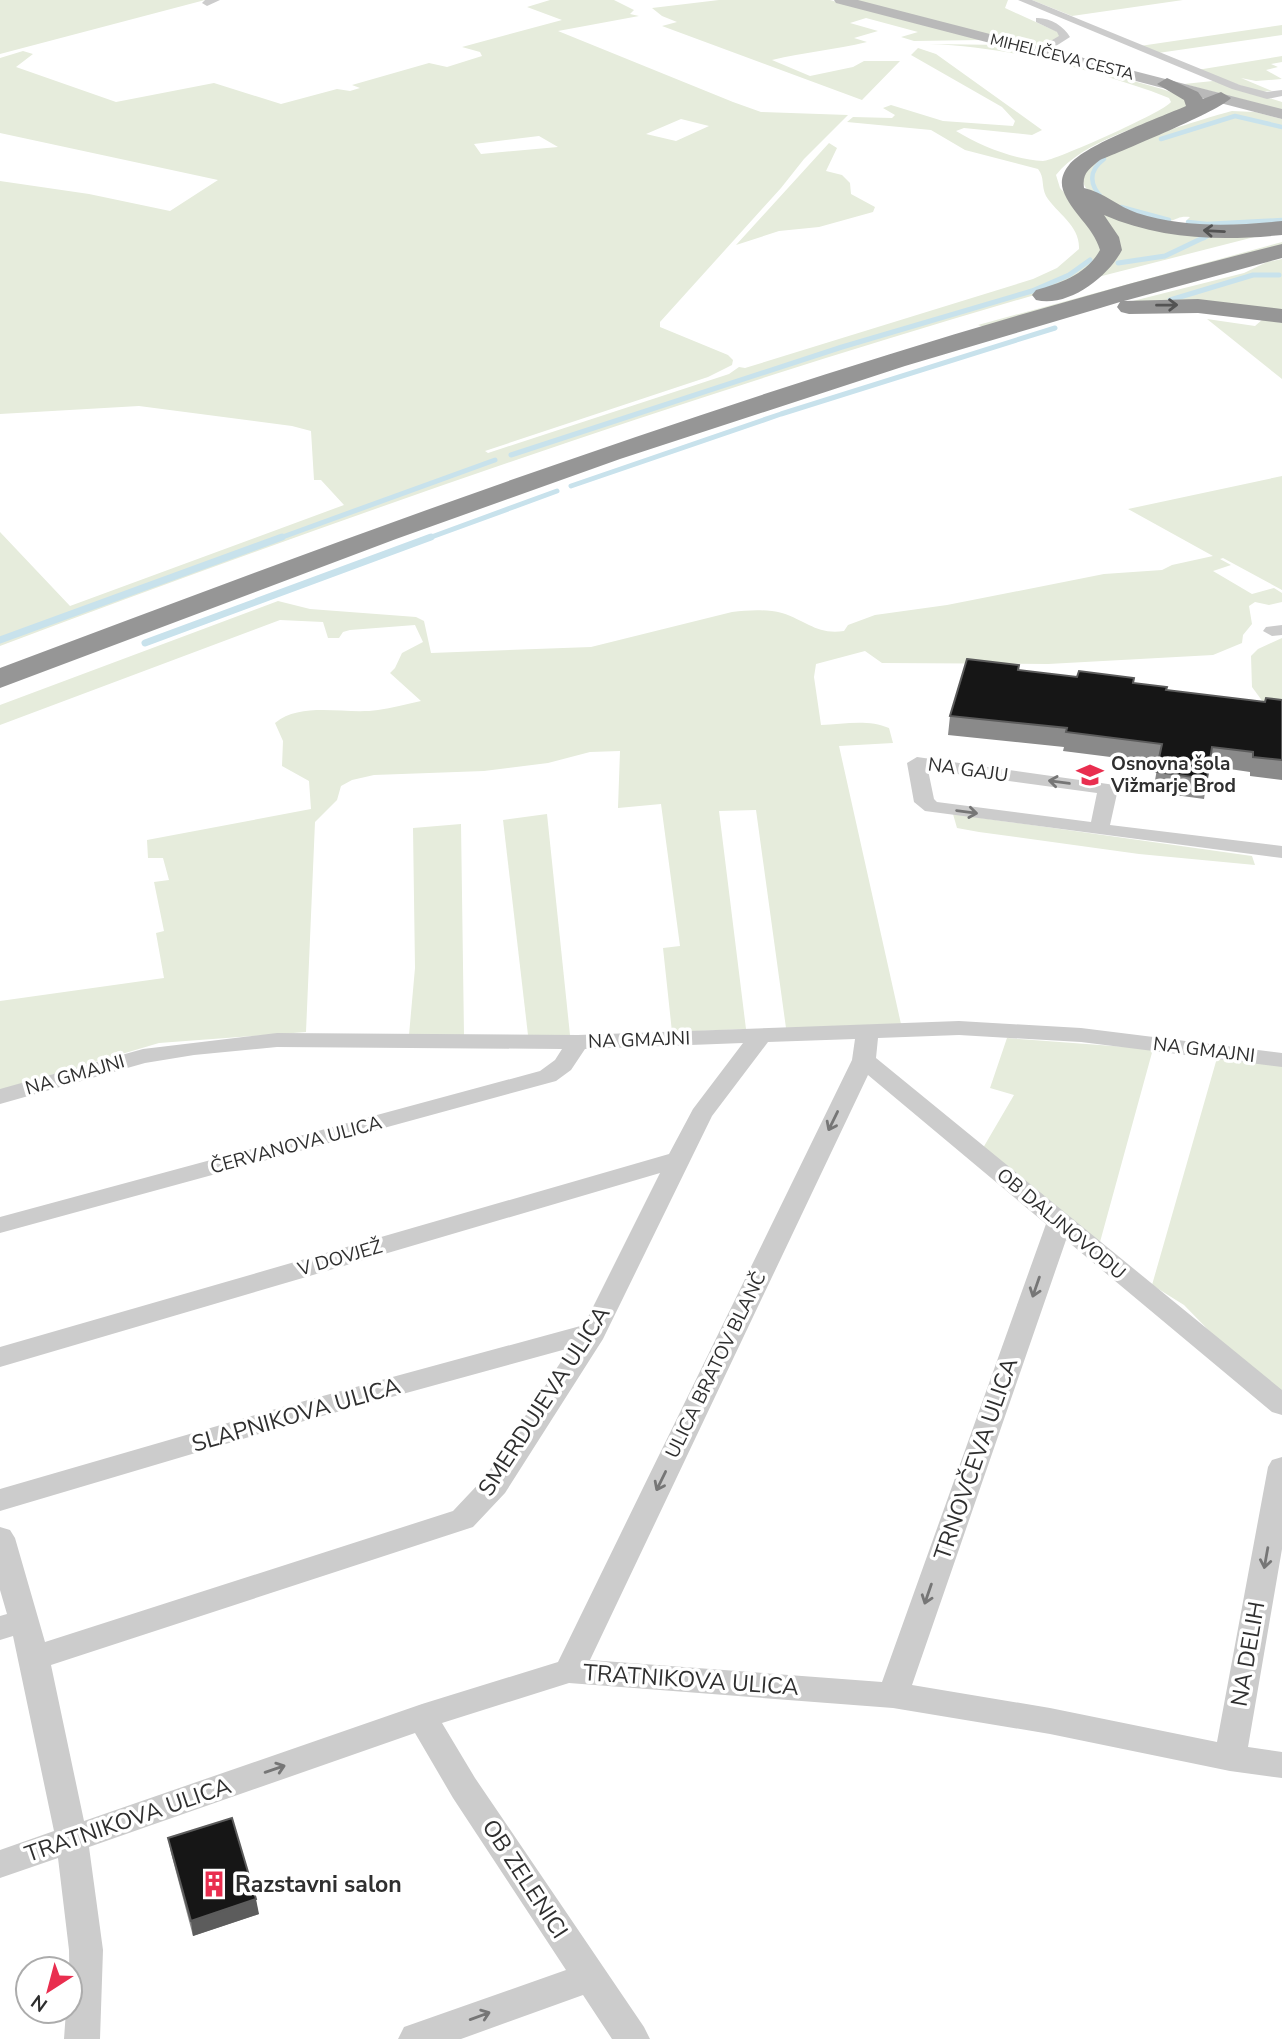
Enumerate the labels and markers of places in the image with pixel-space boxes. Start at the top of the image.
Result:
place label: Osnovna šola Vižmarje Brod [1110,751,1236,799]
school or university icon: Osnovna šola Vižmarje Brod [1075,760,1105,790]
building icon: Razstavni salon [199,1869,229,1899]
place label: Razstavni salon [235,1869,402,1900]

